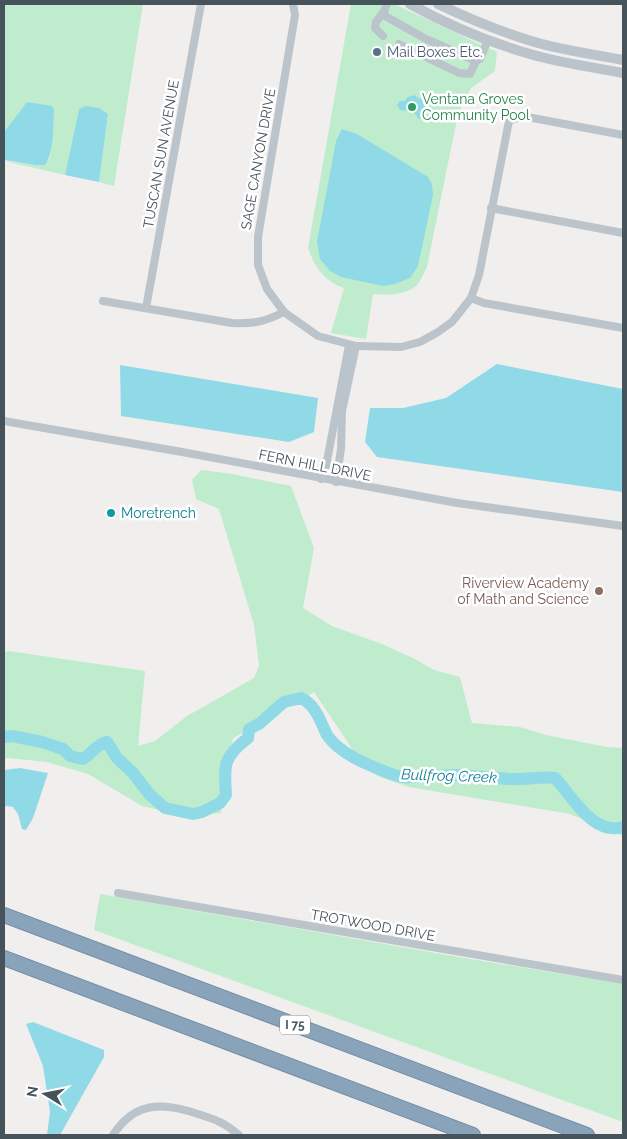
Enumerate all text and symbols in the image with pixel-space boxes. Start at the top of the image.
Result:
place label: Mail Boxes Etc. [387,44,483,60]
marker: Mail Boxes Etc. [371,46,383,58]
street label: TUSCAN SUN AVENUE [140,78,182,230]
street label: SAGE CANYON DRIVE [238,87,278,231]
place label: Ventana Groves Community Pool [422,91,530,123]
marker: Ventana Groves Community Pool [406,101,418,113]
street label: FERN HILL DRIVE [257,446,373,484]
place label: Moretrench [121,505,196,521]
marker: Moretrench [105,507,117,519]
place label: Riverview Academy of Math and Science [457,575,589,607]
marker: Riverview Academy of Math and Science [593,585,605,597]
water label: Bullfrog Creek [401,765,497,787]
street label: TROTWOOD DRIVE [310,906,436,944]
road number: I 75 [280,1016,310,1034]
north arrow [20,1069,70,1119]
text: N [23,1085,41,1098]

